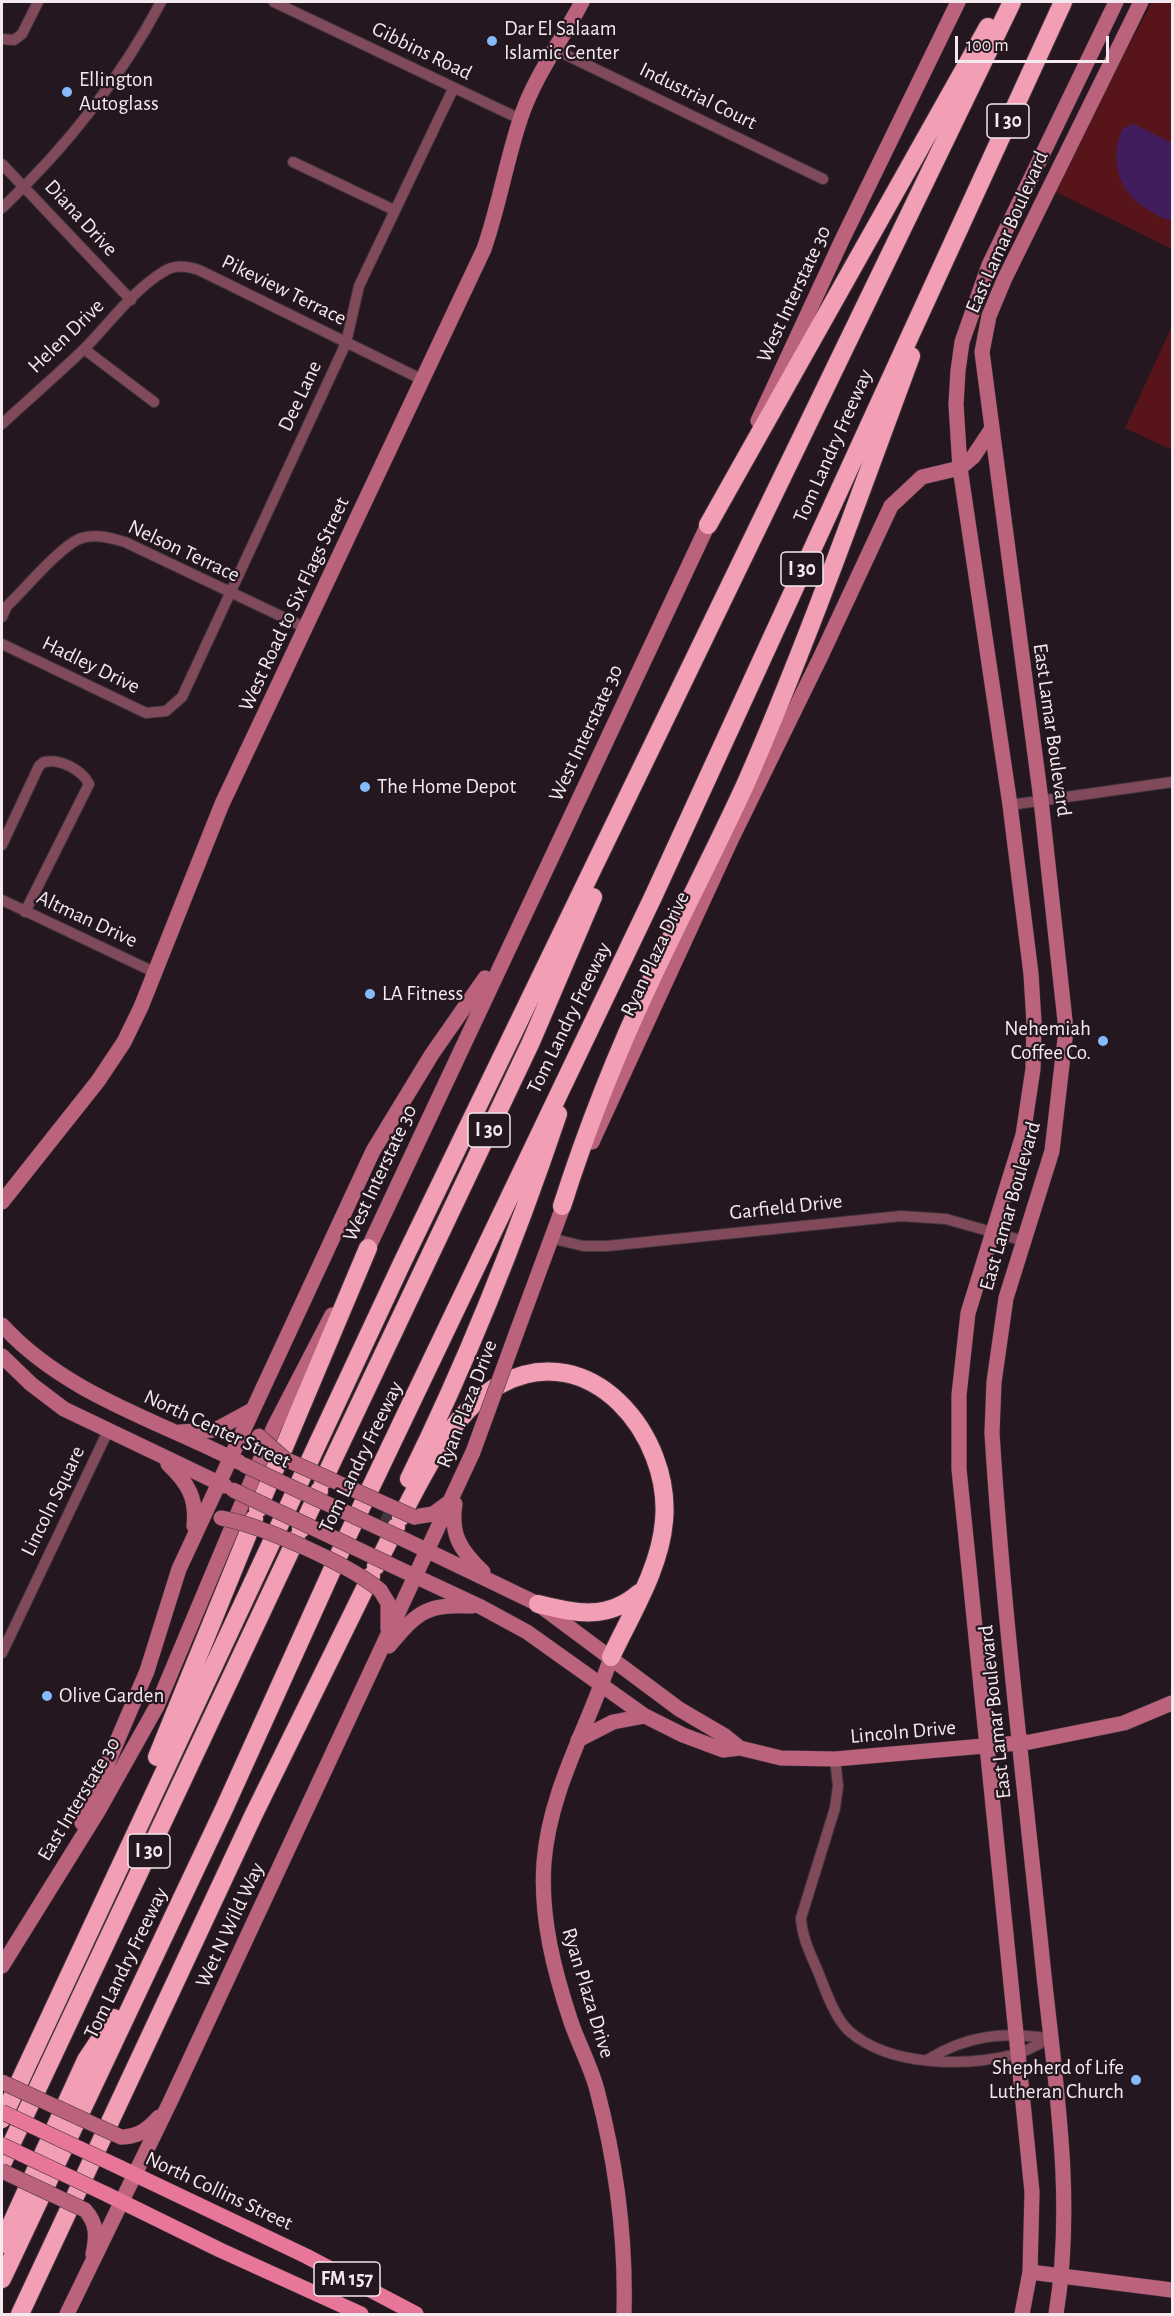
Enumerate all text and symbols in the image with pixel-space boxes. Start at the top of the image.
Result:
street label: Gibbins Road [368,16,476,86]
place label: Dar El Salaam Islamic Center [504,16,619,66]
scale bar [958,24,1112,62]
marker: Dar El Salaam Islamic Center [485,34,499,48]
text: 100 m [966,37,1009,55]
street label: Industrial Court [635,57,761,135]
place label: Ellington Autoglass [79,67,159,117]
marker: Ellington Autoglass [60,85,74,99]
road number: I 30 [987,104,1029,138]
street label: East Lamar Boulevard [960,147,1054,317]
street label: Diana Drive [39,174,123,262]
street label: West Interstate 30 [751,222,837,366]
street label: Pikeview Terrace [218,249,350,331]
street label: Helen Drive [23,293,109,379]
street label: Dee Lane [273,357,327,435]
street label: Tom Landry Freeway [788,365,878,527]
street label: West Road to Six Flags Street [233,493,355,715]
street label: Nelson Terrace [124,514,244,588]
road number: I 30 [781,552,823,586]
street label: Hadley Drive [38,631,144,699]
street label: East Lamar Boulevard [1027,642,1077,818]
street label: West Interstate 30 [543,661,629,805]
place label: The Home Depot [377,774,516,800]
marker: The Home Depot [358,780,372,794]
street label: Altman Drive [33,885,141,953]
street label: Ryan Plaza Drive [615,888,695,1020]
street label: Tom Landry Freeway [521,938,617,1098]
place label: LA Fitness [382,981,463,1007]
marker: LA Fitness [363,987,377,1001]
place label: Nehemiah Coffee Co. [1004,1016,1091,1066]
marker: Nehemiah Coffee Co. [1096,1034,1110,1048]
street label: West Interstate 30 [337,1101,423,1245]
road number: I 30 [468,1113,510,1147]
street label: East Lamar Boulevard [974,1119,1046,1293]
street label: Garfield Drive [728,1189,844,1225]
street label: Ryan Plaza Drive [431,1336,503,1472]
street label: Tom Landry Freeway [313,1377,409,1537]
street label: North Center Street [140,1384,294,1474]
street label: Lincoln Square [16,1442,90,1560]
street label: East Lamar Boulevard [973,1624,1017,1800]
place label: Olive Garden [59,1683,164,1709]
marker: Olive Garden [40,1689,54,1703]
street label: Lincoln Drive [849,1715,957,1749]
street label: East Interstate 30 [32,1733,126,1865]
road number: I 30 [128,1834,170,1868]
street label: Wet N Wild Way [190,1859,270,1991]
street label: Tom Landry Freeway [78,1883,174,2043]
street label: Ryan Plaza Drive [556,1925,620,2061]
place label: Shepherd of Life Lutheran Church [989,2055,1124,2105]
marker: Shepherd of Life Lutheran Church [1129,2073,1143,2087]
street label: North Collins Street [141,2146,297,2236]
road number: FM 157 [314,2262,380,2296]

